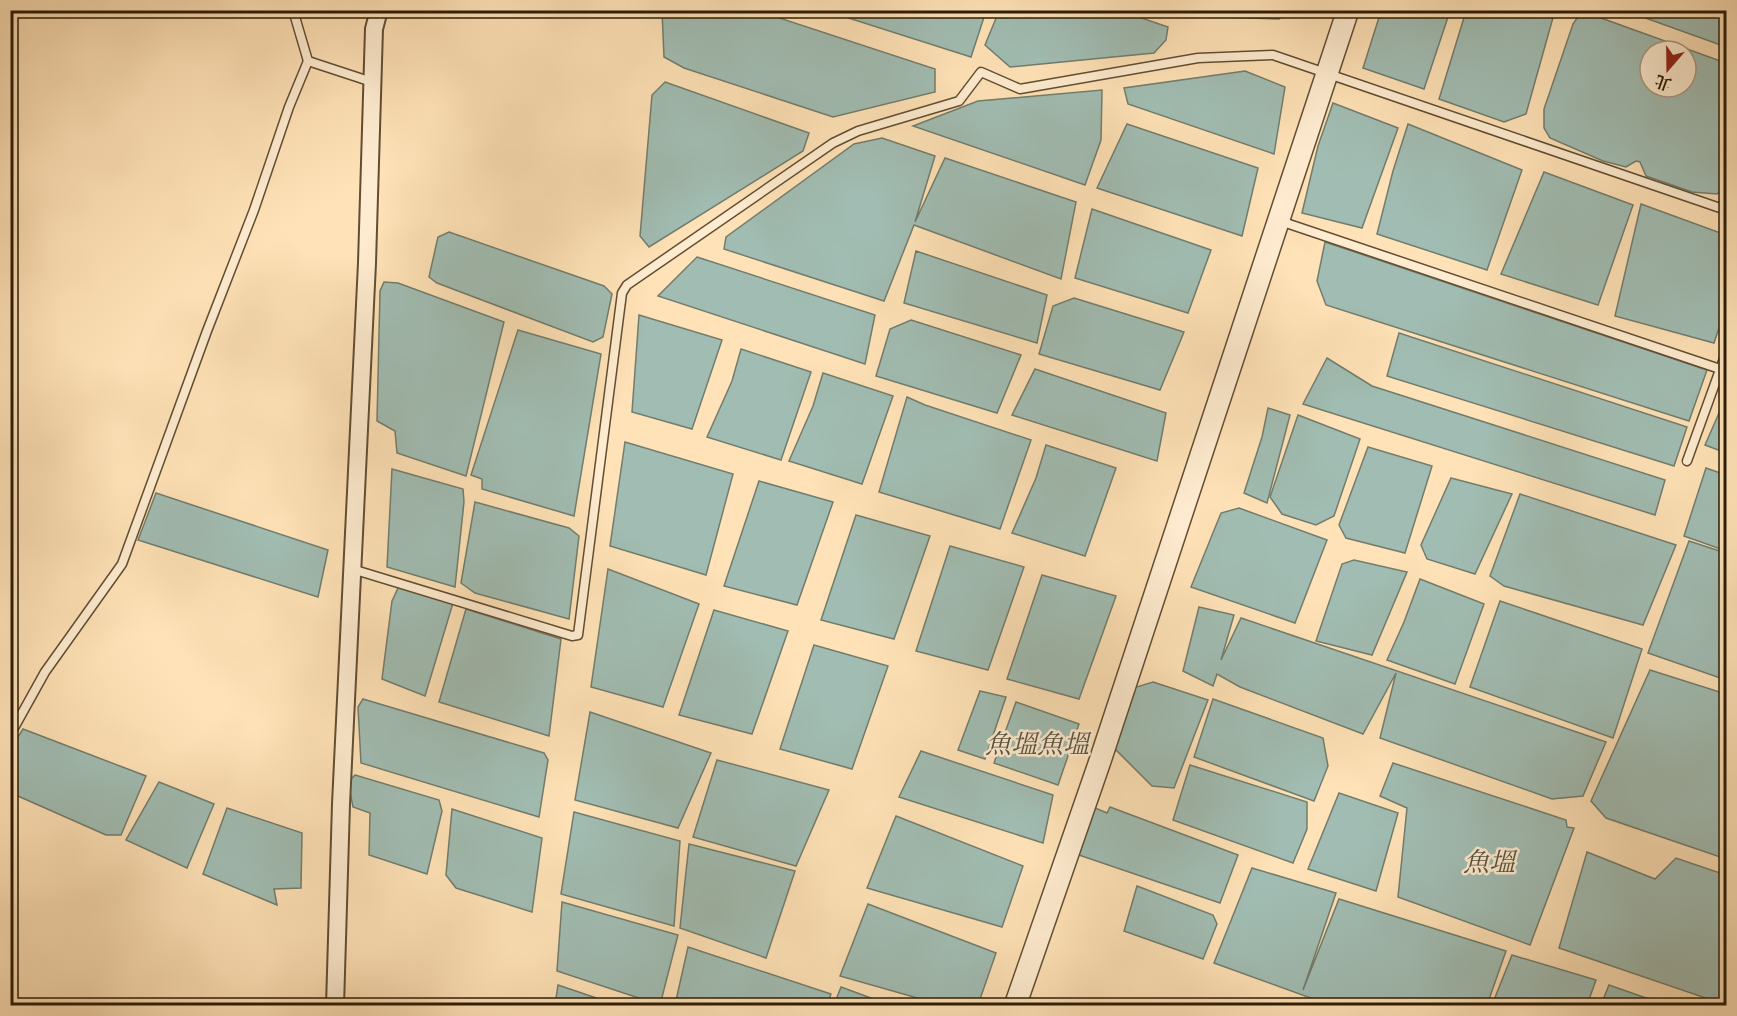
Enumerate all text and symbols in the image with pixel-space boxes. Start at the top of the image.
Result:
north arrow [1638,39,1698,99]
text: 北 [1652,68,1675,94]
water label: 魚塭魚塭 [985,728,1092,764]
water label: 魚塭 [1463,846,1518,882]

